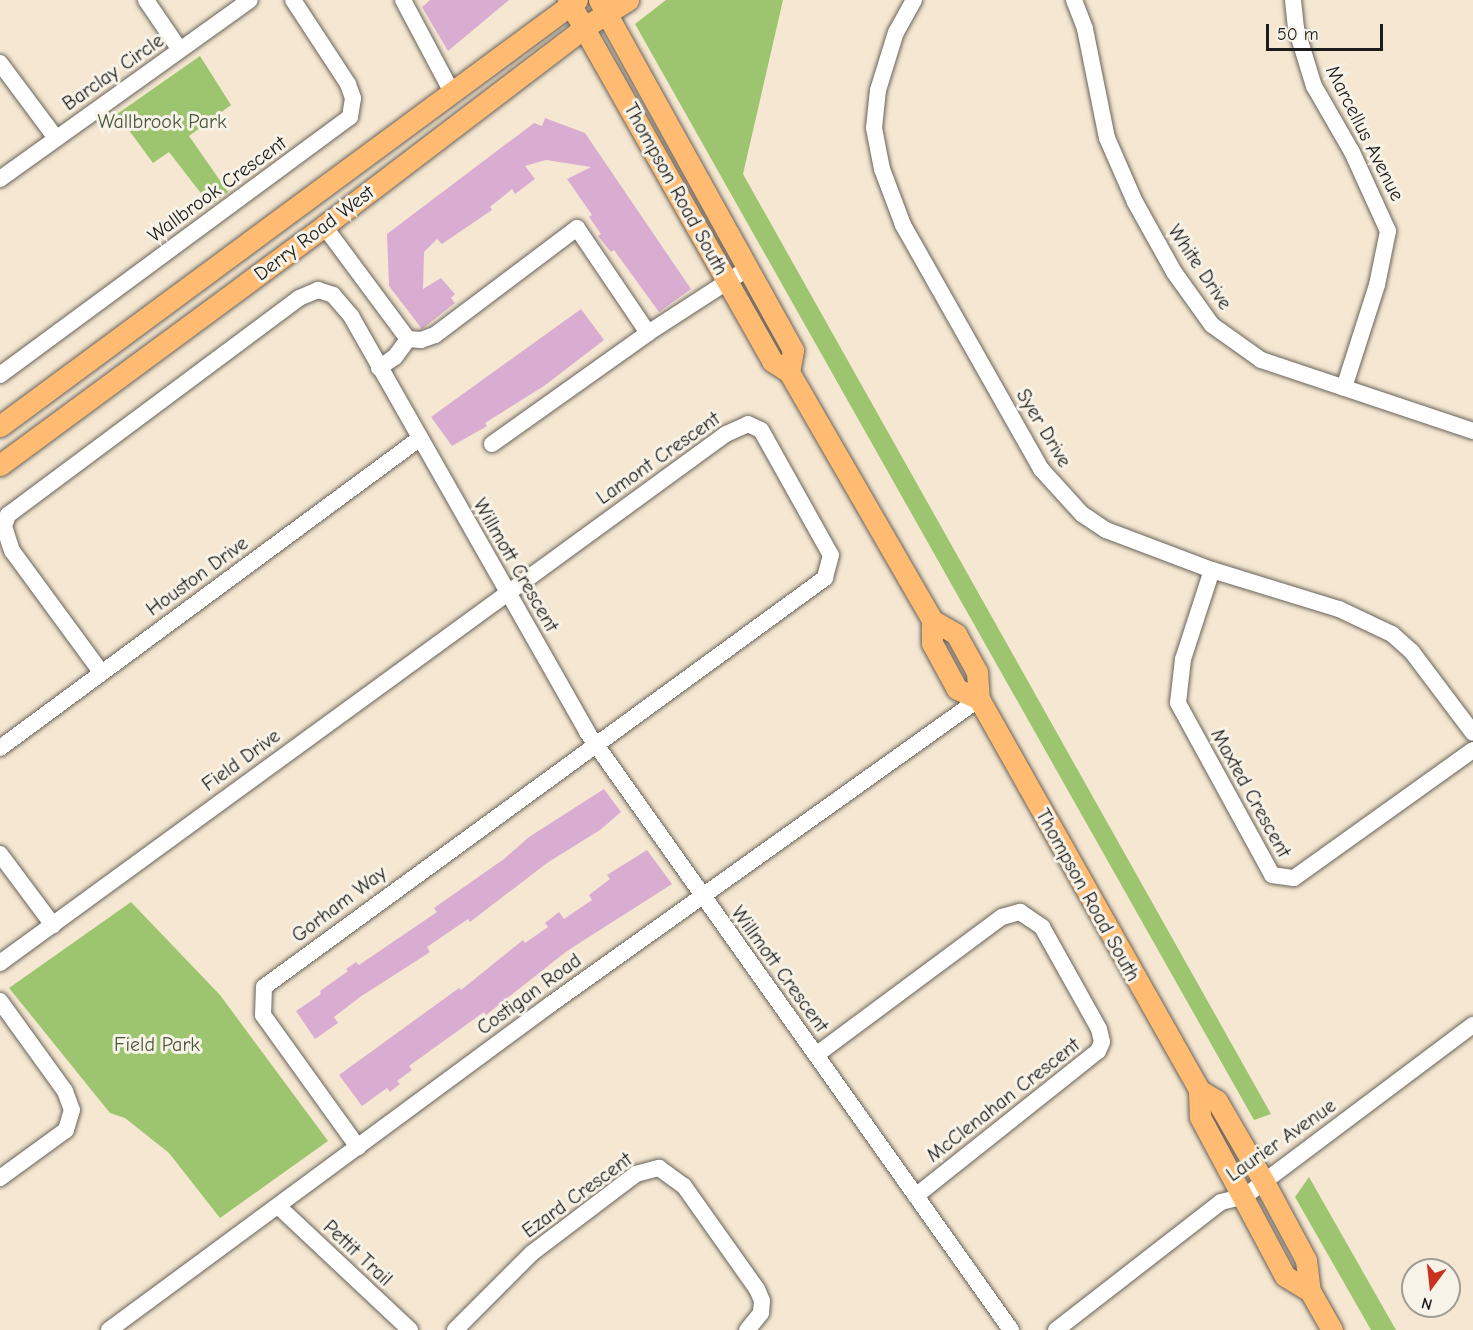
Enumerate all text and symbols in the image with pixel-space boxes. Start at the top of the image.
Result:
scale bar [1269,12,1386,50]
text: 50 m [1277,24,1319,45]
street label: Barclay Circle [58,28,168,116]
street label: Marcellus Avenue [1320,61,1410,205]
street label: Thompson Road South [619,99,733,279]
park label: Wallbrook Park [97,109,227,133]
street label: Wallbrook Crescent [143,131,291,247]
street label: Derry Road West [249,180,379,286]
street label: White Drive [1163,220,1237,314]
street label: Syer Drive [1011,384,1077,472]
street label: Lamont Crescent [592,407,724,509]
street label: Willmott Crescent [468,494,564,636]
street label: Houston Drive [141,531,253,621]
street label: Field Drive [197,724,285,796]
street label: Maxted Crescent [1206,724,1296,862]
street label: Thompson Road South [1031,805,1145,985]
street label: Gorham Way [287,861,391,947]
street label: Willmott Crescent [726,901,834,1037]
street label: Costigan Road [472,948,586,1040]
park label: Field Park [114,1032,200,1056]
street label: McClenahan Crescent [922,1033,1084,1167]
street label: Laurier Avenue [1222,1093,1340,1187]
street label: Ezard Crescent [517,1147,637,1243]
street label: Pettit Trail [318,1215,398,1291]
north arrow [1401,1258,1461,1318]
text: N [1419,1293,1434,1313]

